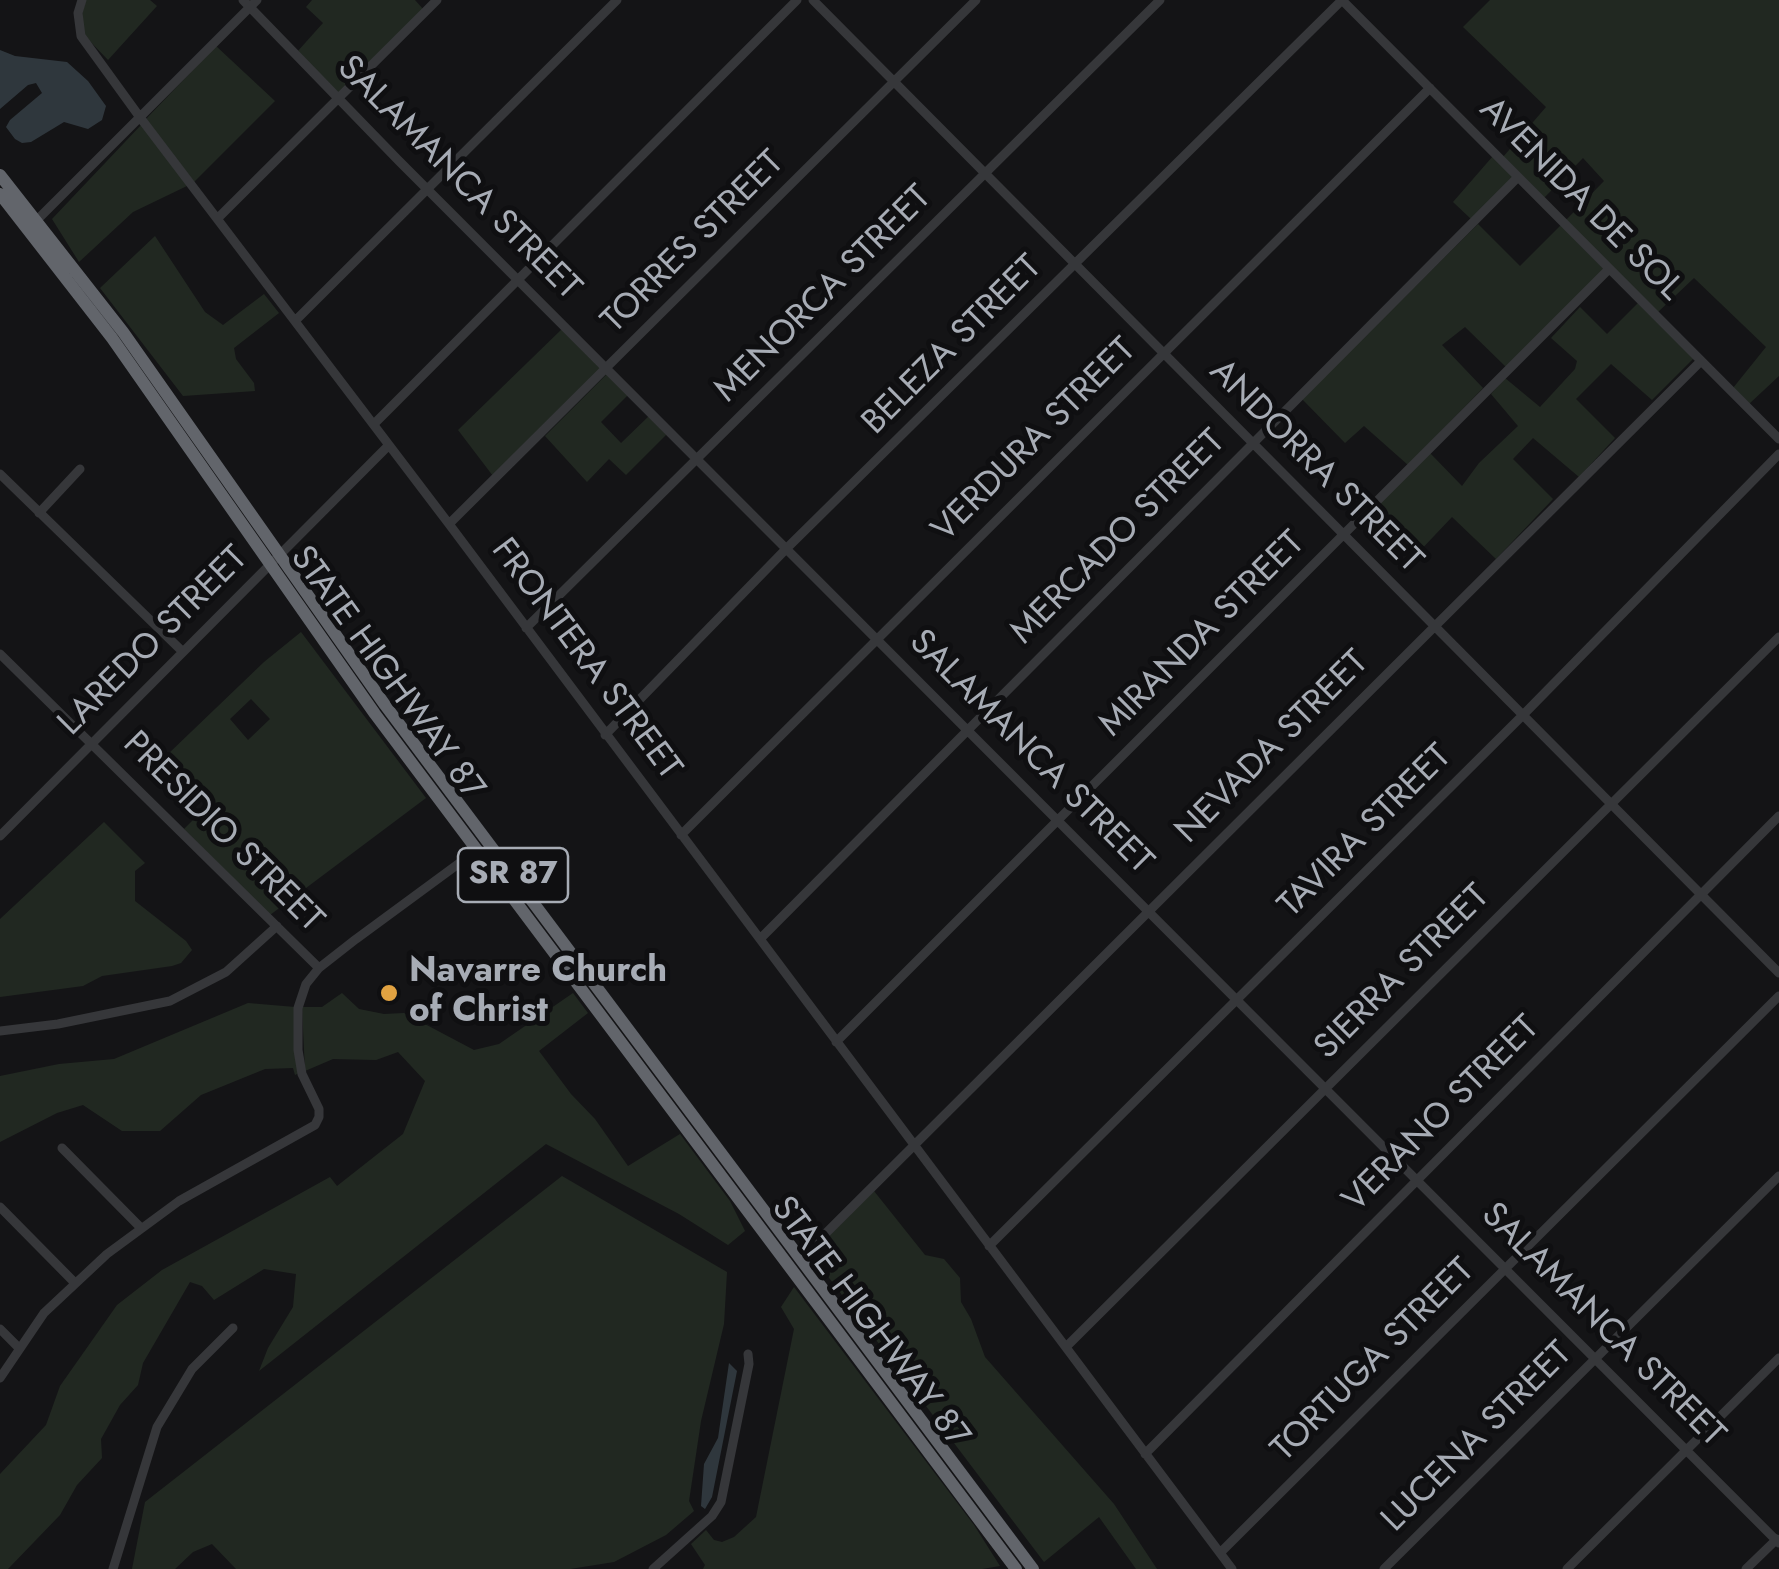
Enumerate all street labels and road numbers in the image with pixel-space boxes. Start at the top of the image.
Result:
street label: SALAMANCA STREET [327,48,589,310]
street label: AVENIDA DE SOL [1470,90,1690,310]
street label: TORRES STREET [594,143,794,343]
street label: MENORCA STREET [707,178,941,412]
street label: BELEZA STREET [855,248,1051,444]
street label: VERDURA STREET [924,330,1146,552]
street label: ANDORRA STREET [1200,352,1430,582]
street label: MERCADO STREET [1003,422,1235,654]
street label: MIRANDA STREET [1092,524,1314,746]
street label: FRONTERA STREET [481,531,689,789]
street label: LAREDO STREET [51,539,257,745]
street label: STATE HIGHWAY 87 [280,539,492,809]
street label: SALAMANCA STREET [899,622,1161,884]
street label: NEVADA STREET [1168,643,1378,853]
street label: PRESIDIO STREET [113,724,331,942]
street label: TAVIRA STREET [1271,737,1461,927]
road number: SR 87 [458,848,568,902]
street label: SIERRA STREET [1307,877,1499,1069]
street label: VERANO STREET [1335,1008,1549,1222]
street label: STATE HIGHWAY 87 [761,1189,977,1457]
street label: SALAMANCA STREET [1471,1195,1733,1457]
street label: TORTUGA STREET [1264,1251,1484,1471]
street label: LUCENA STREET [1374,1334,1582,1542]

